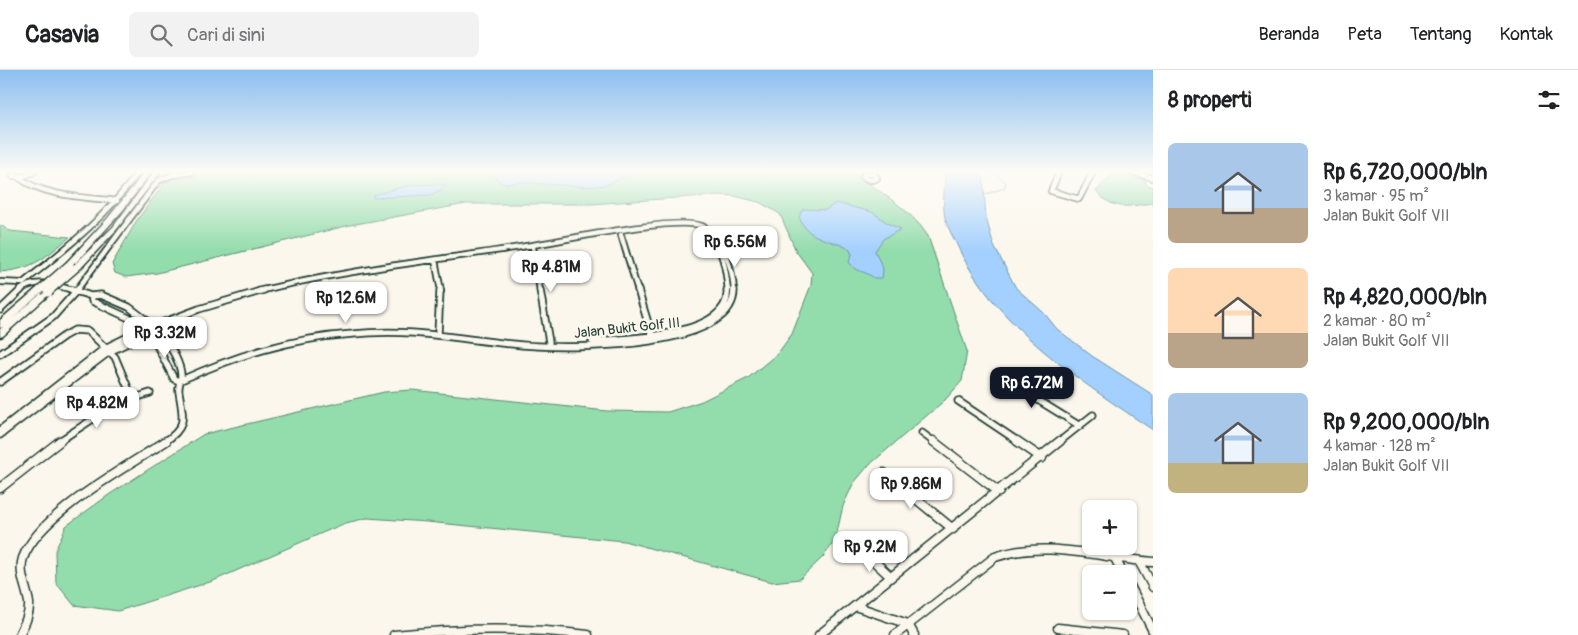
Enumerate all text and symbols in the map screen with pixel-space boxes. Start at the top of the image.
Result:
search box [129,12,479,57]
text: Casavia [25,20,99,49]
icon: search [147,21,175,49]
text: Cari di sini [187,23,265,47]
text: Beranda [1259,23,1319,46]
text: Peta [1347,23,1382,46]
text: Tentang [1410,23,1472,46]
text: Kontak [1500,23,1553,46]
icon: filters [1535,86,1563,114]
text: 8 properti [1168,87,1252,114]
text: Rp 6,720,000/bln [1323,159,1487,186]
icon: home [1208,163,1268,223]
text: 3 kamar · 95 m² [1323,186,1429,206]
text: Jalan Bukit Golf VII [1323,206,1450,226]
pin: Rp 6.56M [683,226,787,268]
text: Rp 6.56M [704,232,766,252]
pin: Rp 4.81M [499,250,603,293]
text: Rp 4.81M [522,257,580,277]
pin: Rp 12.6M [294,282,398,324]
text: Rp 4,820,000/bln [1323,284,1487,311]
text: Rp 12.6M [316,288,376,308]
icon: home [1208,288,1268,348]
text: 2 kamar · 80 m² [1323,311,1431,331]
street label: Jalan Bukit Golf III [573,314,681,342]
pin: Rp 3.32M [113,316,217,359]
text: Rp 3.32M [134,323,196,343]
text: Jalan Bukit Golf VII [1323,331,1450,351]
pin: Rp 6.72M [980,366,1084,409]
text: Rp 6.72M [1001,373,1063,393]
pin: Rp 4.82M [45,386,149,429]
text: Rp 4.82M [66,393,128,413]
text: Rp 9,200,000/bln [1323,409,1489,436]
icon: home [1208,413,1268,473]
text: 4 kamar · 128 m² [1323,436,1436,456]
text: Jalan Bukit Golf VII [1323,456,1450,476]
pin: Rp 9.86M [859,468,963,510]
text: Rp 9.86M [881,474,941,494]
map controls [1082,500,1137,620]
button: + [1082,500,1137,555]
pin: Rp 9.2M [824,530,916,573]
text: Rp 9.2M [844,537,896,557]
button: − [1082,565,1137,620]

